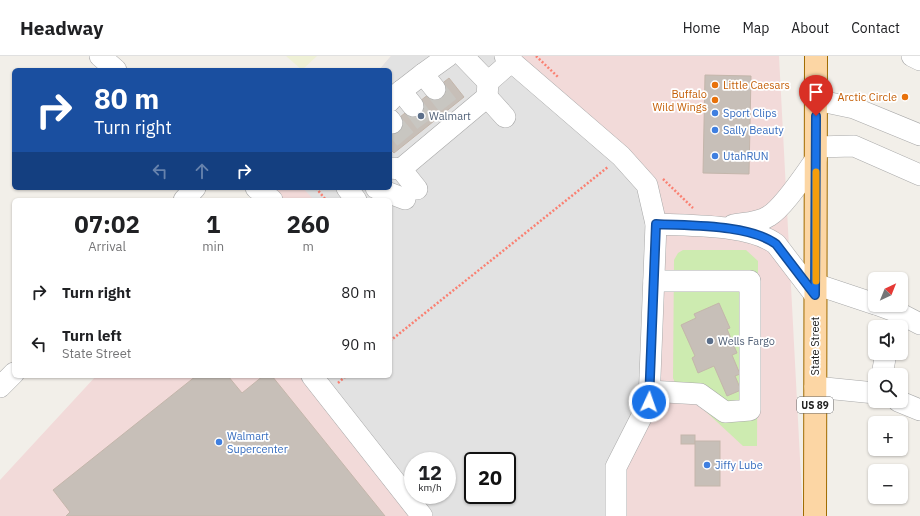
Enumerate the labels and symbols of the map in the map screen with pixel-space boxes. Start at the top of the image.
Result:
pin [799,75,833,116]
place label: Little Caesars [723,78,790,92]
marker: Little Caesars [710,80,720,90]
place label: Buffalo Wild Wings [653,87,707,114]
place label: Arctic Circle [838,90,897,104]
marker: Arctic Circle [900,92,910,102]
marker: Buffalo Wild Wings [710,95,720,105]
place label: Sport Clips [723,106,777,120]
marker: Sport Clips [710,108,720,118]
place label: Walmart [429,109,471,123]
marker: Walmart [416,111,426,121]
place label: Sally Beauty [723,123,784,137]
marker: Sally Beauty [710,125,720,135]
place label: UtahRUN [723,149,769,163]
marker: UtahRUN [710,151,720,161]
north arrow [868,272,908,312]
street label: State Street [808,316,822,375]
place label: Wells Fargo [718,334,775,348]
marker: Wells Fargo [705,336,715,346]
position arrow [628,381,670,423]
road number: US 89 [797,397,833,413]
place label: Walmart Supercenter [227,429,288,456]
marker: Walmart Supercenter [214,437,224,447]
speed limit sign: 20 [464,452,516,504]
place label: Jiffy Lube [715,458,763,472]
marker: Jiffy Lube [702,460,712,470]

